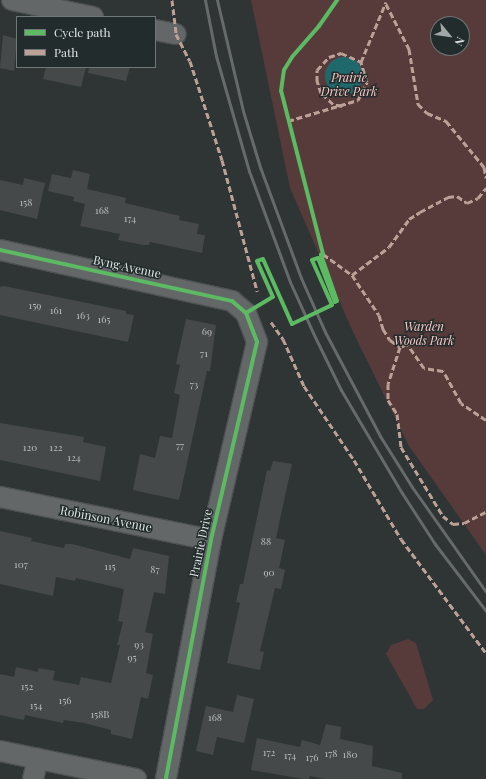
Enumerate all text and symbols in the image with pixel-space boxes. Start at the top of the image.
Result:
legend [16,16,156,68]
north arrow [430,16,470,56]
text: Cycle path [54,24,111,40]
text: N [452,34,469,49]
text: Path [54,44,78,60]
park label: Prairie Drive Park [321,71,377,99]
house number: 158 [20,197,32,209]
house number: 168 [95,205,109,217]
house number: 174 [124,213,136,225]
street label: Byng Avenue [92,253,162,281]
house number: 159 [29,300,41,312]
house number: 161 [50,305,62,317]
house number: 163 [76,310,90,322]
house number: 165 [97,314,111,326]
park label: Warden Woods Park [394,320,454,348]
house number: 69 [202,326,212,338]
house number: 71 [200,348,208,360]
house number: 73 [190,379,198,391]
house number: 77 [176,440,184,452]
house number: 120 [23,442,37,454]
house number: 122 [49,442,63,454]
house number: 124 [67,452,81,464]
street label: Robinson Avenue [59,503,153,535]
street label: Prairie Drive [187,508,215,578]
house number: 88 [261,536,271,548]
house number: 107 [14,559,28,571]
house number: 115 [104,561,116,573]
house number: 87 [150,564,160,576]
house number: 90 [263,567,275,579]
house number: 93 [134,639,144,651]
house number: 95 [127,652,137,664]
house number: 152 [21,681,33,693]
house number: 156 [59,695,71,707]
house number: 154 [30,700,42,712]
house number: 158B [90,709,110,721]
house number: 168 [208,712,222,724]
house number: 172 [263,747,275,759]
house number: 178 [325,748,337,760]
house number: 180 [343,749,357,761]
house number: 174 [284,750,296,762]
house number: 176 [306,752,318,764]

